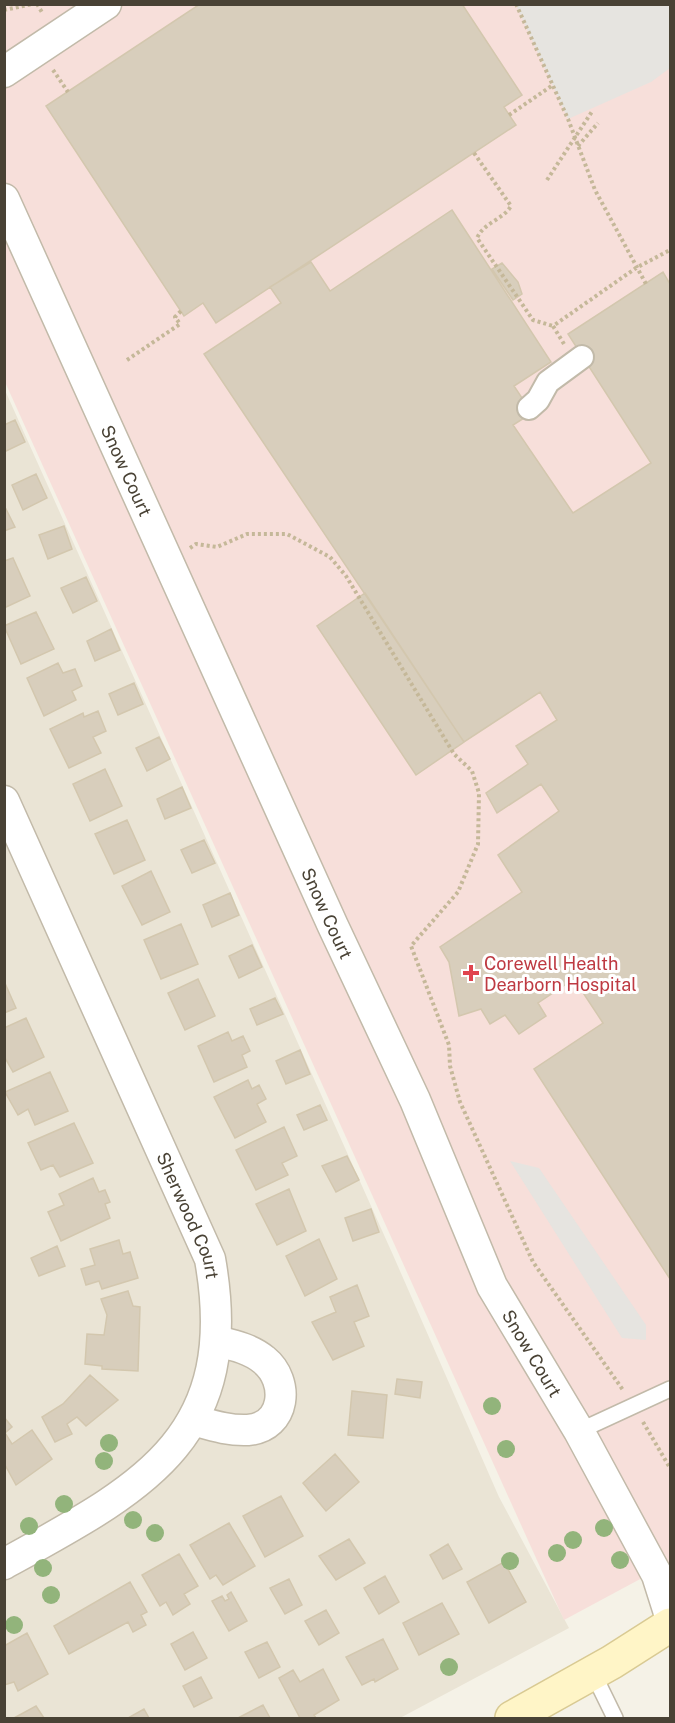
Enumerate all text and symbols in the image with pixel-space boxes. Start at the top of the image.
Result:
street label: Snow Court [97,422,157,519]
street label: Snow Court [298,864,357,962]
place label: Corewell Health Dearborn Hospital [484,953,637,995]
marker: Corewell Health Dearborn Hospital [462,964,480,982]
street label: Sherwood Court [153,1149,223,1280]
street label: Snow Court [498,1306,566,1401]

